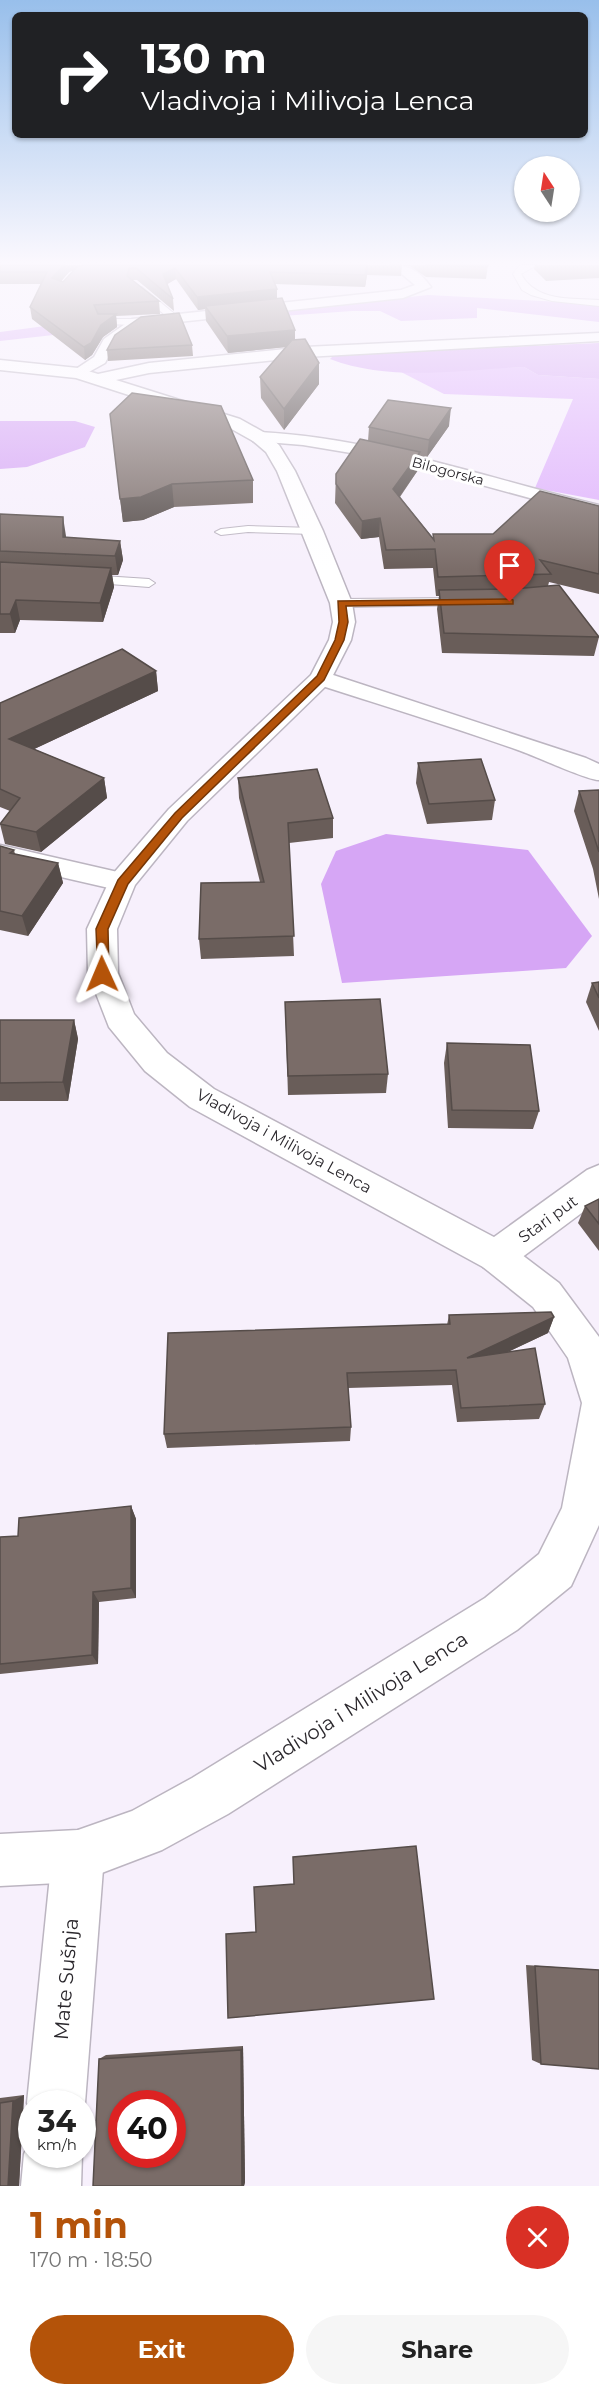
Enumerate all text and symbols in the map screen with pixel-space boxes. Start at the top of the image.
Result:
text: 130 m [141,32,267,84]
icon: right [42,36,120,114]
text: Vladivoja i Milivoja Lenca [141,84,474,117]
north arrow [514,156,580,222]
map controls [514,156,580,222]
street label: Bilogorska [410,453,486,489]
pin [484,540,535,602]
icon: arrive [493,549,526,582]
position arrow [70,942,134,1006]
street label: Vladivoja i Milivoja Lenca [193,1085,375,1197]
street label: Stari put [515,1191,582,1247]
street label: Vladivoja i Milivoja Lenca [250,1626,472,1778]
street label: Mate Sušnja [49,1917,83,2041]
speed limit sign: 40 [108,2090,186,2168]
text: 34 [38,2103,76,2140]
text: km/h [37,2135,77,2154]
text: 1 min [30,2203,128,2247]
button: close [506,2206,569,2269]
text: 170 m · 18:50 [30,2248,153,2272]
button: Exit [30,2315,294,2384]
button: Share [306,2315,569,2384]

